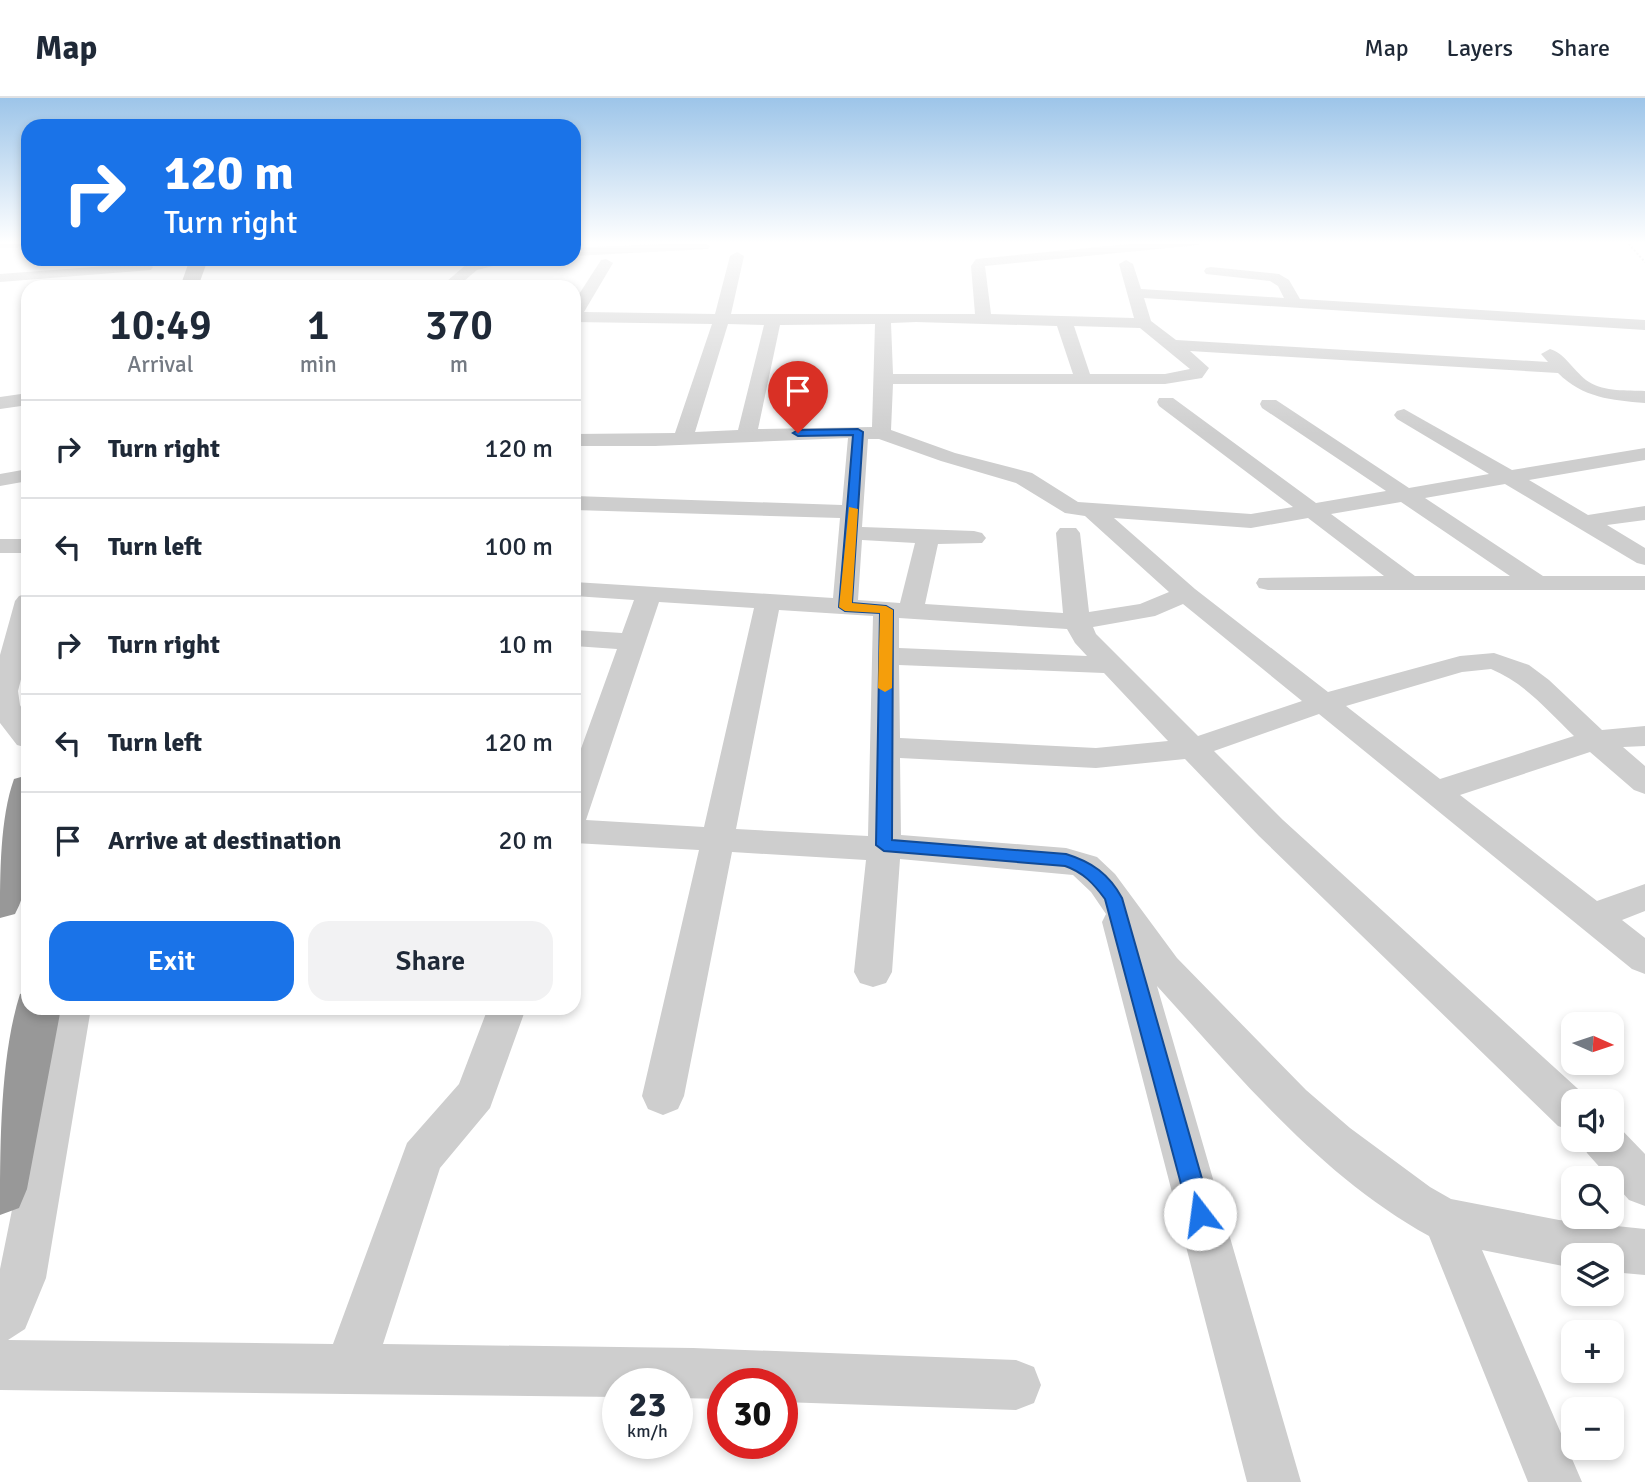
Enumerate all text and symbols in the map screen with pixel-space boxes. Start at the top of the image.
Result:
text: Map [35,28,97,69]
text: Map [1364,33,1409,63]
text: Layers [1447,33,1513,63]
text: Share [1551,33,1610,63]
text: 120 m [164,143,294,203]
icon: right [49,147,140,238]
text: Turn right [164,203,297,242]
text: 10:49 [109,300,212,351]
text: 1 [307,300,330,351]
text: 370 [425,300,493,351]
text: Arrival [127,350,193,379]
text: min [300,350,337,379]
text: m [450,350,468,379]
pin [768,361,828,433]
icon: arrive [779,372,817,410]
icon: right [49,430,87,468]
text: Turn right [108,433,220,465]
text: 120 m [484,433,553,465]
icon: left [49,528,87,566]
text: Turn left [108,531,202,563]
text: 100 m [484,531,553,563]
icon: right [49,626,87,664]
text: Turn right [108,629,220,661]
text: 10 m [498,629,553,661]
icon: left [49,724,87,762]
text: Turn left [108,727,202,759]
text: 120 m [484,727,553,759]
icon: arrive [49,822,87,860]
text: Arrive at destination [108,825,341,857]
text: 20 m [498,825,553,857]
button: Exit [49,921,294,1001]
button: Share [308,921,553,1001]
north arrow [1561,1012,1624,1074]
map controls [1561,1012,1624,1460]
button: sound [1561,1089,1624,1152]
button: search [1561,1166,1624,1229]
position arrow [1163,1177,1237,1251]
button: layers [1561,1243,1624,1306]
button: + [1561,1320,1624,1383]
speed limit sign: 30 [707,1368,798,1459]
text: 23 [629,1383,666,1426]
button: − [1561,1397,1624,1460]
text: km/h [627,1420,668,1442]

